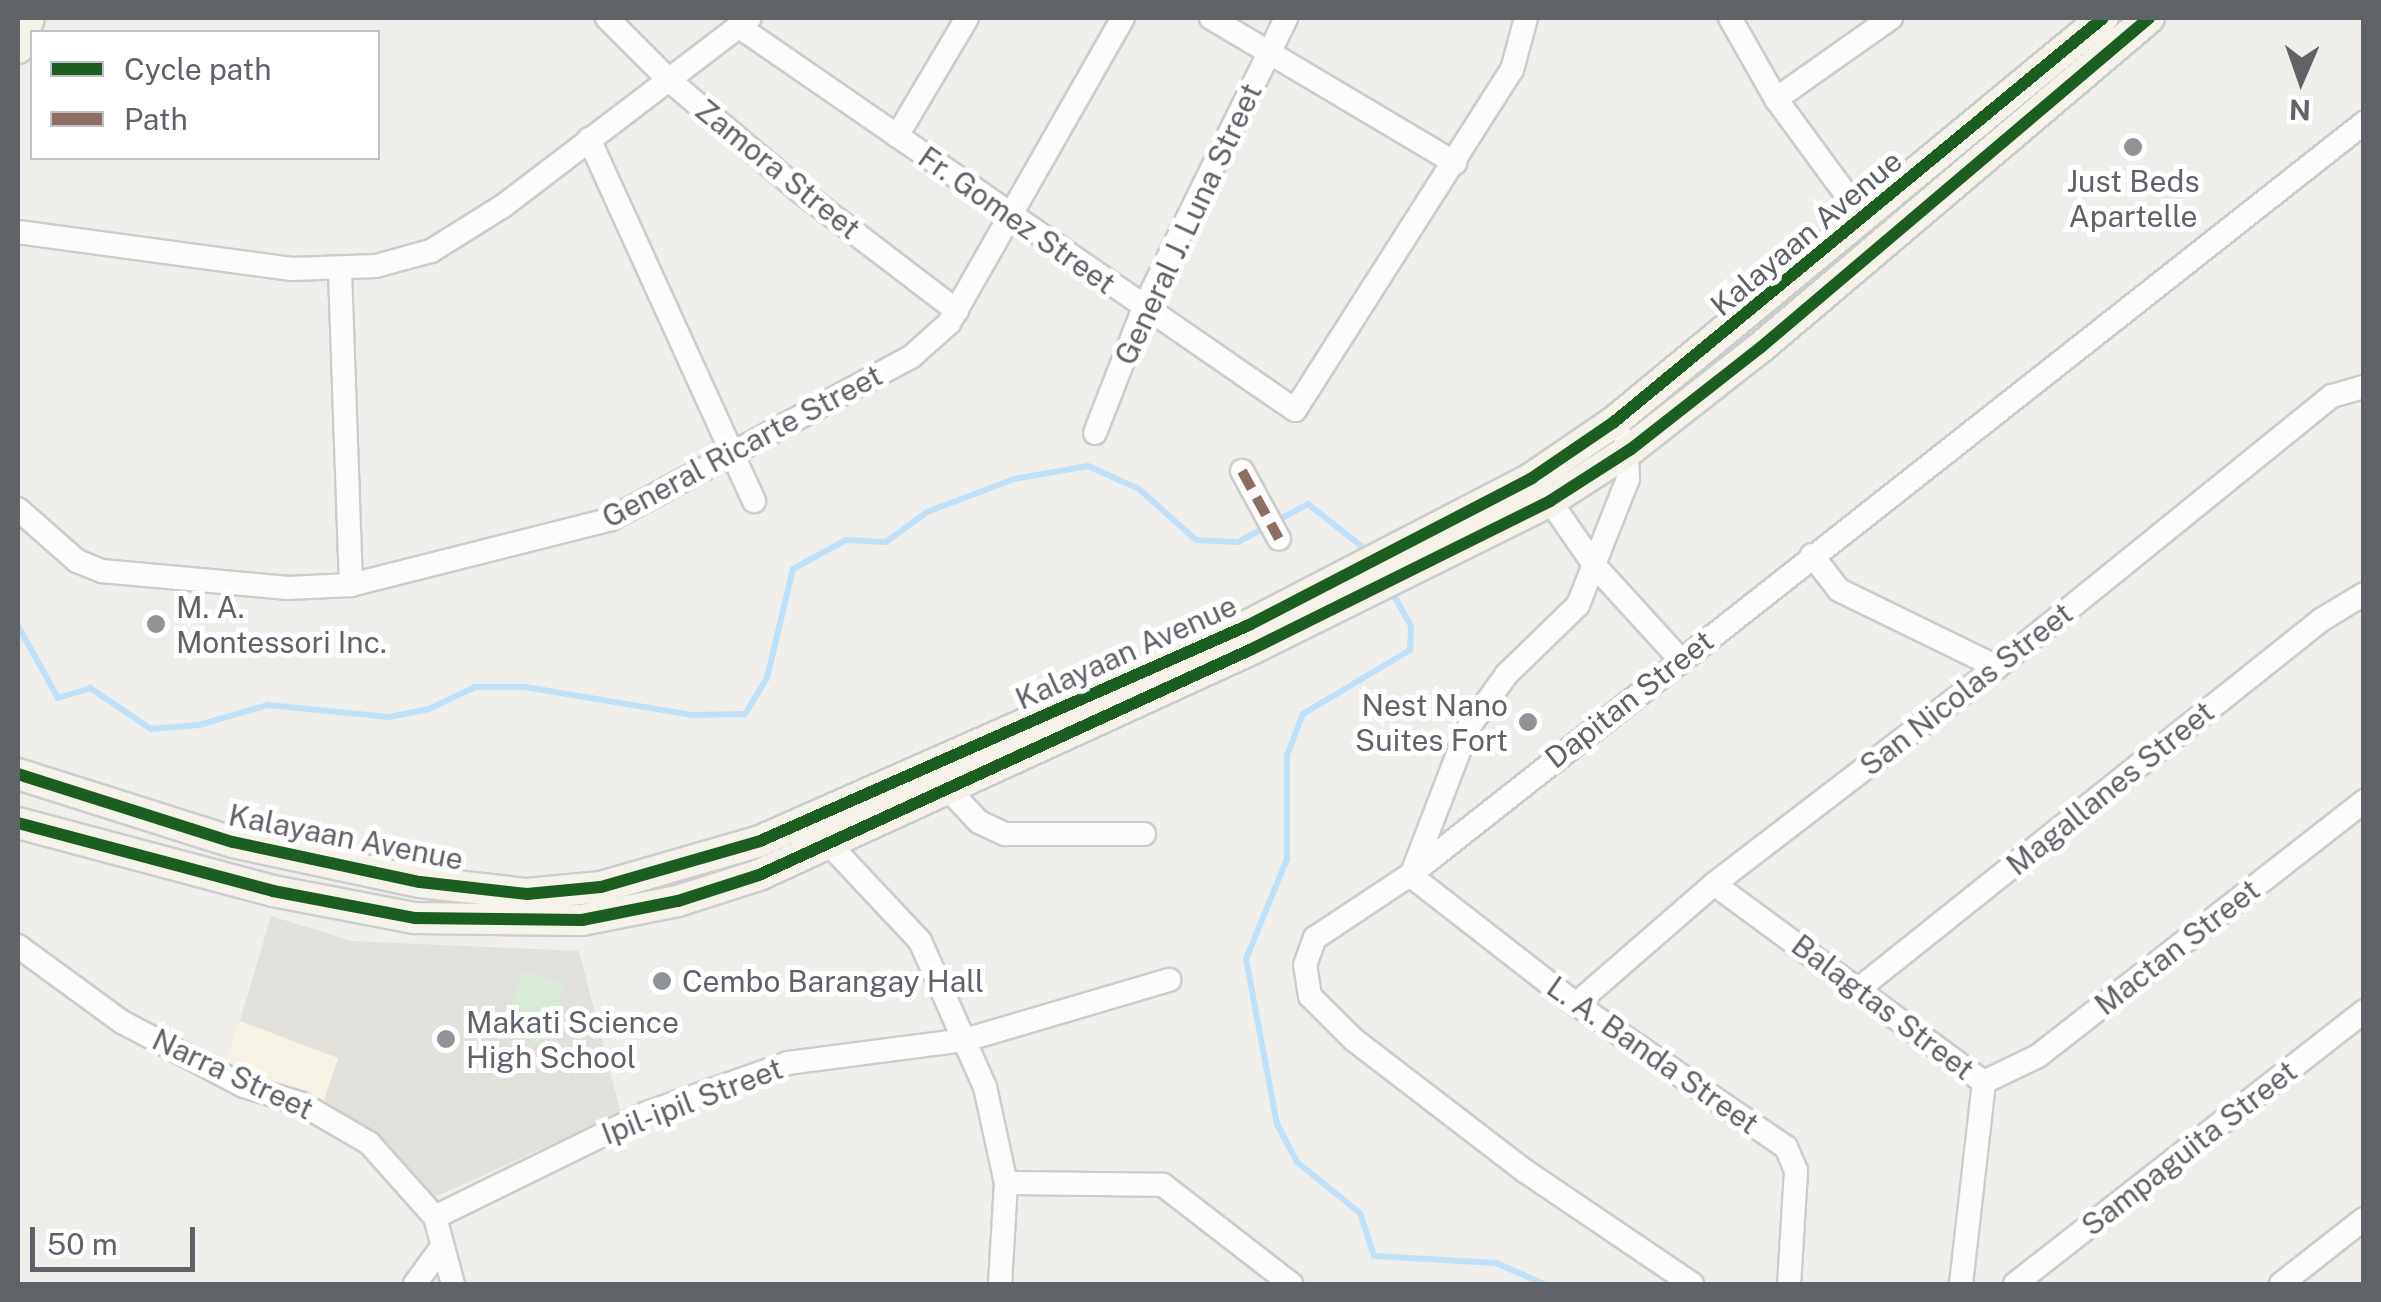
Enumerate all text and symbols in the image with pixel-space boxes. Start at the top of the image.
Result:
legend [30,30,380,160]
north arrow [2251,30,2351,130]
text: Cycle path [124,51,272,87]
street label: General J. Luna Street [1107,78,1269,370]
street label: Zamora Street [688,92,868,246]
text: N [2288,94,2311,127]
text: Path [124,101,188,137]
marker: Just Beds Apartelle [2122,136,2144,158]
street label: Fr. Gomez Street [912,139,1122,301]
street label: Kalayaan Avenue [1703,143,1909,323]
place label: Just Beds Apartelle [2066,163,2200,234]
street label: General Ricarte Street [596,357,888,535]
street label: Kalayaan Avenue [1010,587,1242,717]
place label: M. A. Montessori Inc. [176,589,387,660]
street label: San Nicolas Street [1853,595,2079,783]
marker: M. A. Montessori Inc. [145,613,167,635]
street label: Dapitan Street [1538,622,1720,776]
place label: Nest Nano Suites Fort [1355,687,1508,758]
street label: Magallanes Street [1999,693,2221,883]
marker: Nest Nano Suites Fort [1517,711,1539,733]
street label: Kalayaan Avenue [226,797,466,877]
street label: Mactan Street [2087,872,2267,1022]
street label: Balagtas Street [1785,927,1981,1087]
place label: Cembo Barangay Hall [682,963,984,999]
street label: L. A. Banda Street [1540,968,1766,1142]
marker: Cembo Barangay Hall [651,970,673,992]
place label: Makati Science High School [466,1004,679,1074]
street label: Narra Street [147,1021,319,1127]
marker: Makati Science High School [435,1028,457,1050]
street label: Ipil-ipil Street [596,1050,788,1152]
street label: Sampaguita Street [2074,1053,2304,1243]
scale bar [35,1207,200,1269]
text: 50 m [47,1226,118,1262]

